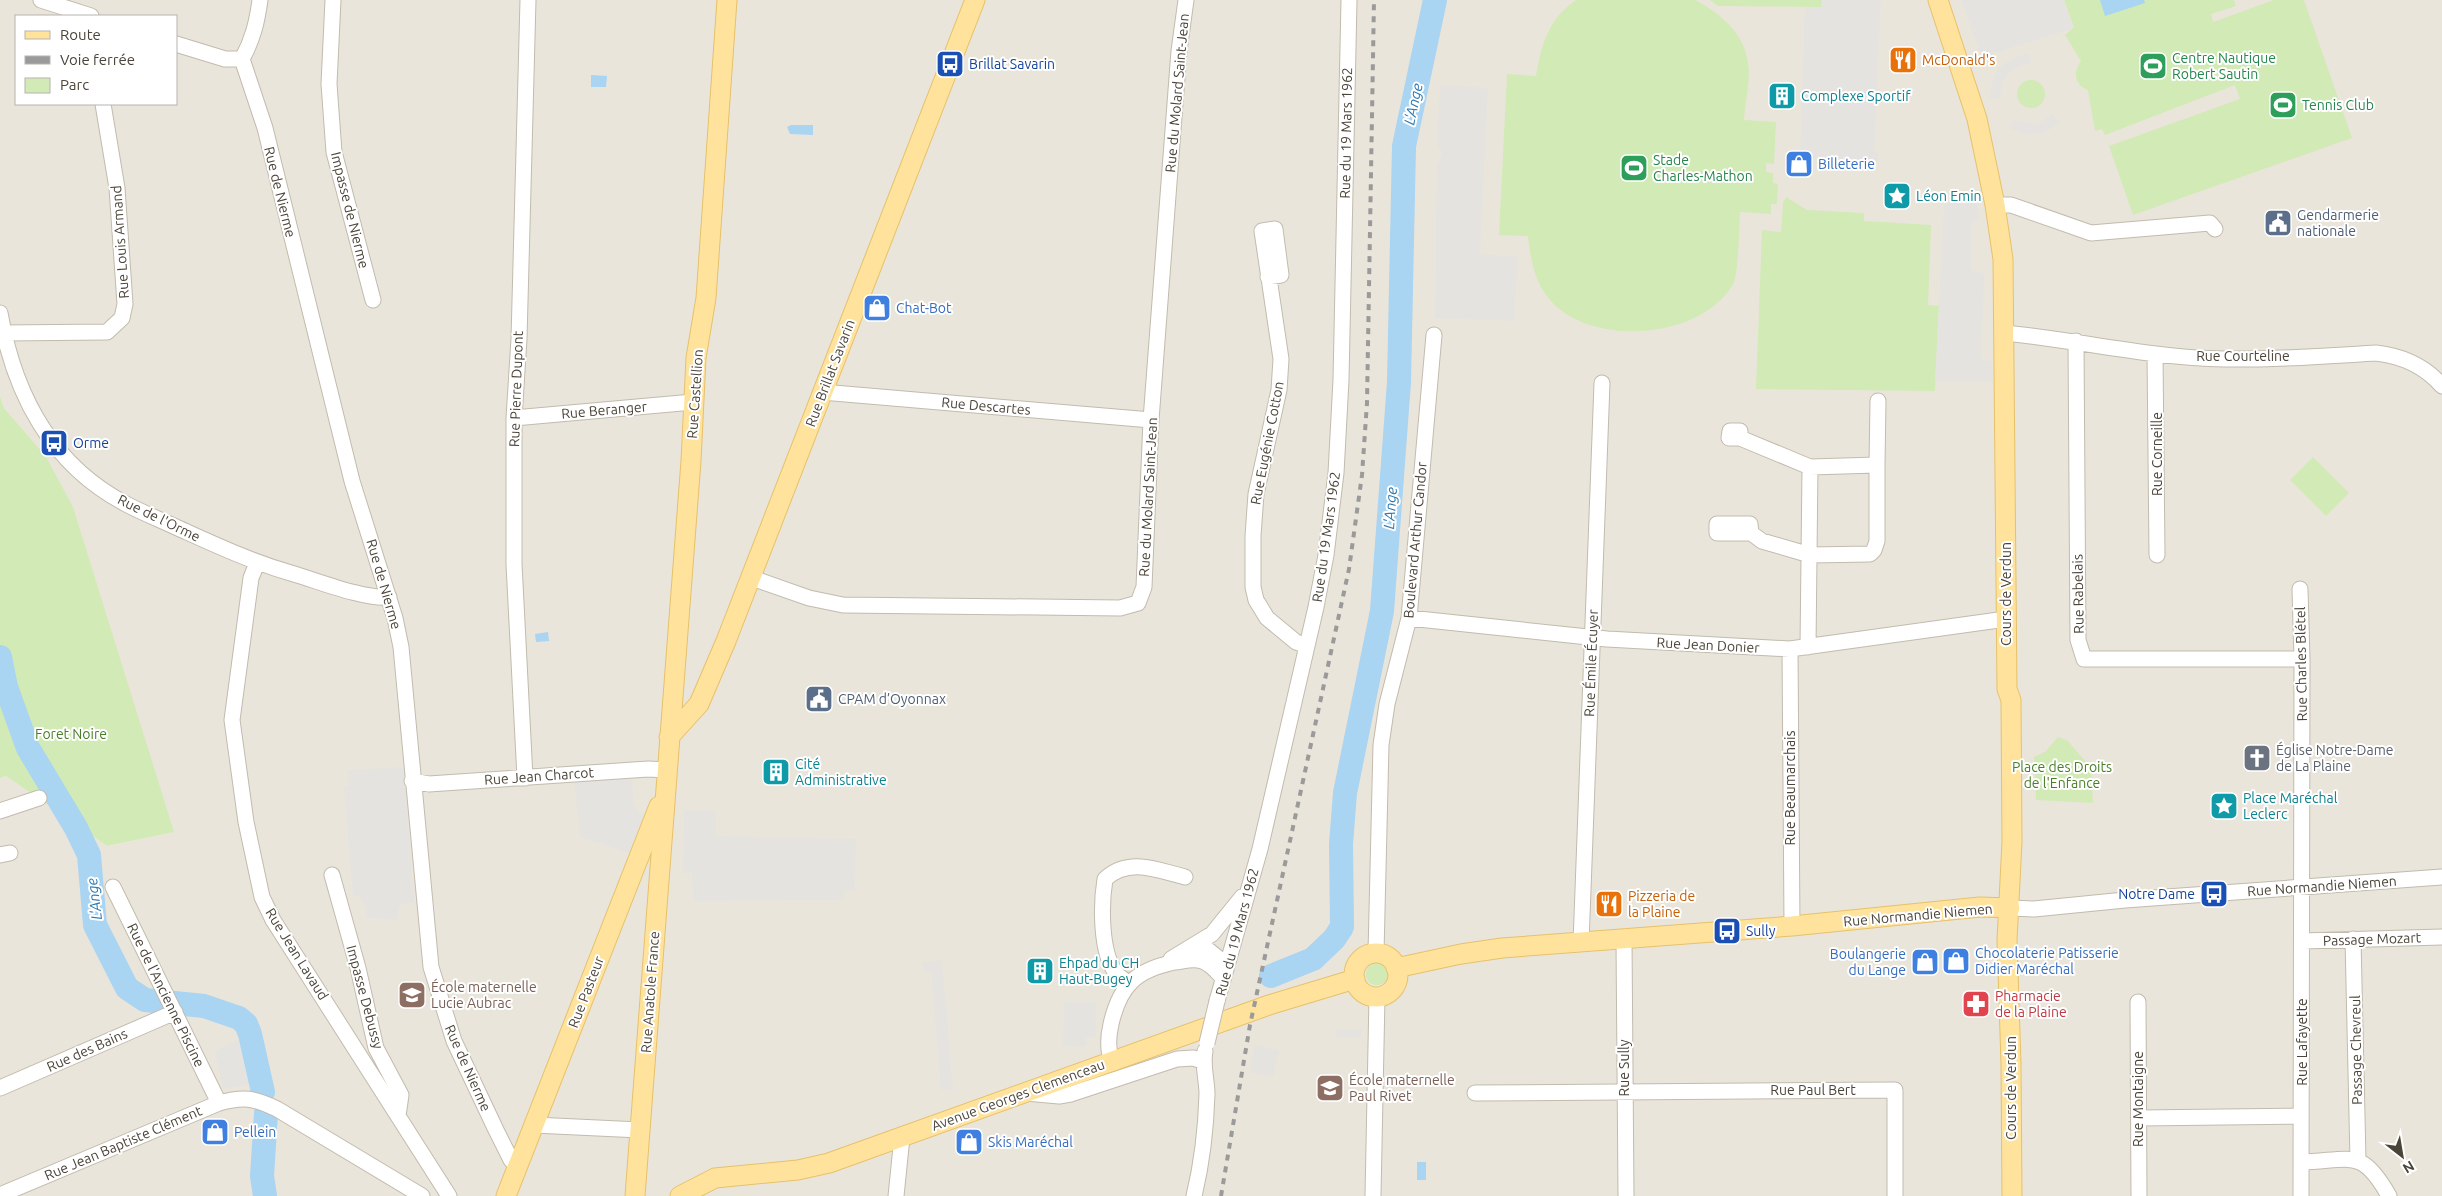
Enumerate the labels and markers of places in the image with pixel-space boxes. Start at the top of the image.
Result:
restaurant icon: McDonald's [1888,45,1918,75]
bus stop icon: Brillat Savarin [935,49,965,79]
place label: Centre Nautique Robert Sautin [2172,50,2276,82]
sports icon: Centre Nautique Robert Sautin [2138,51,2168,81]
place label: McDonald's [1922,52,1995,68]
place label: Brillat Savarin [969,56,1055,72]
building icon: Complexe Sportif [1767,81,1797,111]
place label: Complexe Sportif [1801,88,1911,104]
sports icon: Tennis Club [2268,90,2298,120]
place label: Tennis Club [2302,97,2374,113]
shop icon: Billeterie [1784,149,1814,179]
place label: Stade Charles-Mathon [1653,152,1753,184]
sports icon: Stade Charles-Mathon [1619,153,1649,183]
place label: Billeterie [1818,156,1875,172]
place icon: Léon Emin [1882,181,1912,211]
place label: Léon Emin [1916,188,1982,204]
place label: Gendarmerie nationale [2297,207,2379,239]
public building icon: Gendarmerie nationale [2263,208,2293,238]
shop icon: Chat-Bot [862,293,892,323]
place label: Chat-Bot [896,300,952,316]
bus stop icon: Orme [39,428,69,458]
place label: Orme [73,435,109,451]
public building icon: CPAM d’Oyonnax [804,684,834,714]
place label: CPAM d’Oyonnax [838,691,946,707]
place label: Église Notre-Dame de La Plaine [2276,741,2393,774]
church icon: Église Notre-Dame de La Plaine [2242,743,2272,773]
place label: Cité Administrative [795,756,887,788]
building icon: Cité Administrative [761,757,791,787]
place label: Place Maréchal Leclerc [2243,790,2338,822]
place icon: Place Maréchal Leclerc [2209,791,2239,821]
bus stop icon: Notre Dame [2199,879,2229,909]
place label: Notre Dame [2118,886,2195,902]
place label: Pizzeria de la Plaine [1628,888,1695,920]
restaurant icon: Pizzeria de la Plaine [1594,889,1624,919]
bus stop icon: Sully [1712,916,1742,946]
place label: Sully [1746,923,1776,939]
place label: Chocolaterie Patisserie Didier Maréchal [1975,945,2119,977]
place label: Boulangerie du Lange [1830,946,1906,978]
shop icon: Chocolaterie Patisserie Didier Maréchal [1941,946,1971,976]
shop icon: Boulangerie du Lange [1910,947,1940,977]
place label: Ehpad du CH Haut-Bugey [1059,955,1139,987]
building icon: Ehpad du CH Haut-Bugey [1025,956,1055,986]
place label: École maternelle Lucie Aubrac [431,978,537,1011]
school or university icon: École maternelle Lucie Aubrac [397,980,427,1010]
place label: Pharmacie de la Plaine [1995,988,2067,1020]
pharmacy icon: Pharmacie de la Plaine [1961,989,1991,1019]
place label: École maternelle Paul Rivet [1349,1071,1455,1104]
school or university icon: École maternelle Paul Rivet [1315,1073,1345,1103]
shop icon: Pellein [200,1117,230,1147]
place label: Pellein [234,1124,276,1140]
shop icon: Skis Maréchal [954,1127,984,1157]
place label: Skis Maréchal [988,1134,1073,1150]

